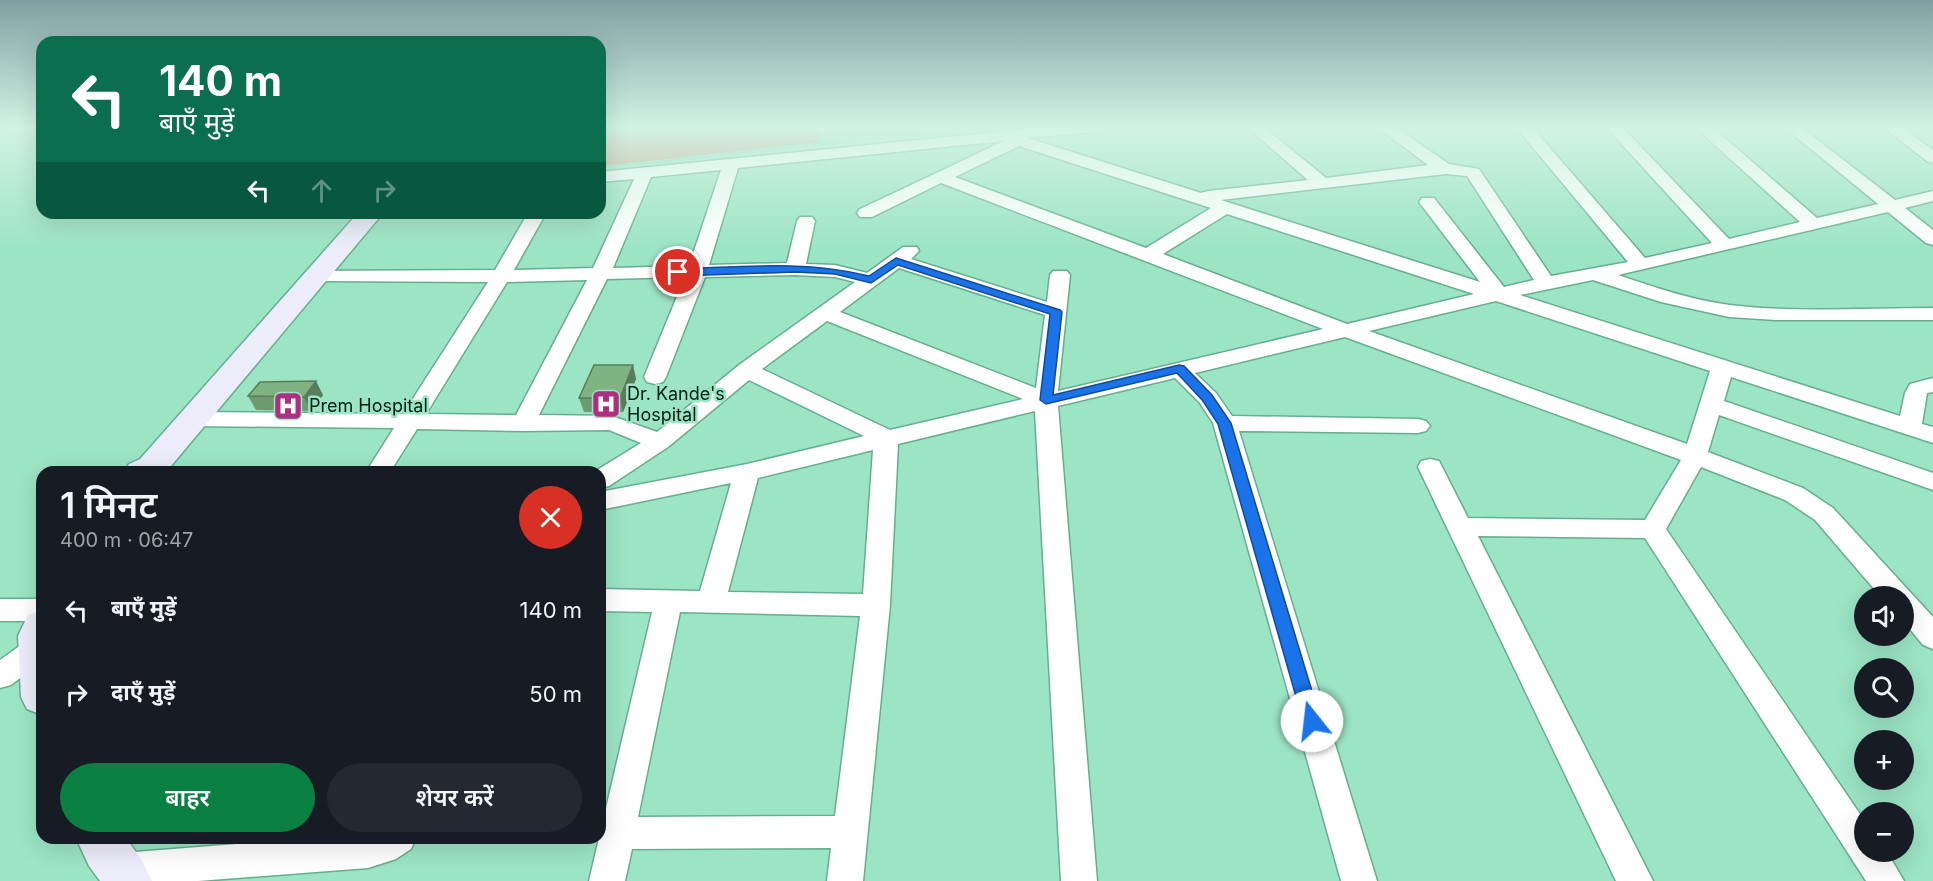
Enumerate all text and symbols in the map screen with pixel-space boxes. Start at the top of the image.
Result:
text: 140 m [159,55,282,106]
icon: left [60,60,138,138]
text: बाएँ मुड़ें [159,106,235,139]
icon: left [242,174,275,207]
icon: ahead [305,174,338,207]
icon: right [368,174,401,207]
pin [652,246,703,297]
icon: arrive [661,255,694,288]
place label: Dr. Kande's Hospital [627,383,725,425]
hospital icon: Dr. Kande's Hospital [590,388,622,420]
hospital icon: Prem Hospital [272,390,304,422]
place label: Prem Hospital [309,395,428,416]
text: 1 मिनट [60,483,157,527]
button: close [519,486,582,549]
text: 400 m · 06:47 [60,528,193,552]
map controls [1854,586,1914,862]
button: sound [1854,586,1914,646]
icon: left [60,594,93,627]
text: बाएँ मुड़ें [111,595,177,621]
text: 140 m [520,597,582,623]
button: search [1854,658,1914,718]
icon: right [60,678,93,711]
text: दाएँ मुड़ें [111,679,175,705]
text: 50 m [529,681,582,707]
position arrow [1280,689,1344,753]
button: + [1854,730,1914,790]
button: बाहर [60,763,315,832]
button: शेयर करें [327,763,582,832]
button: − [1854,802,1914,862]

